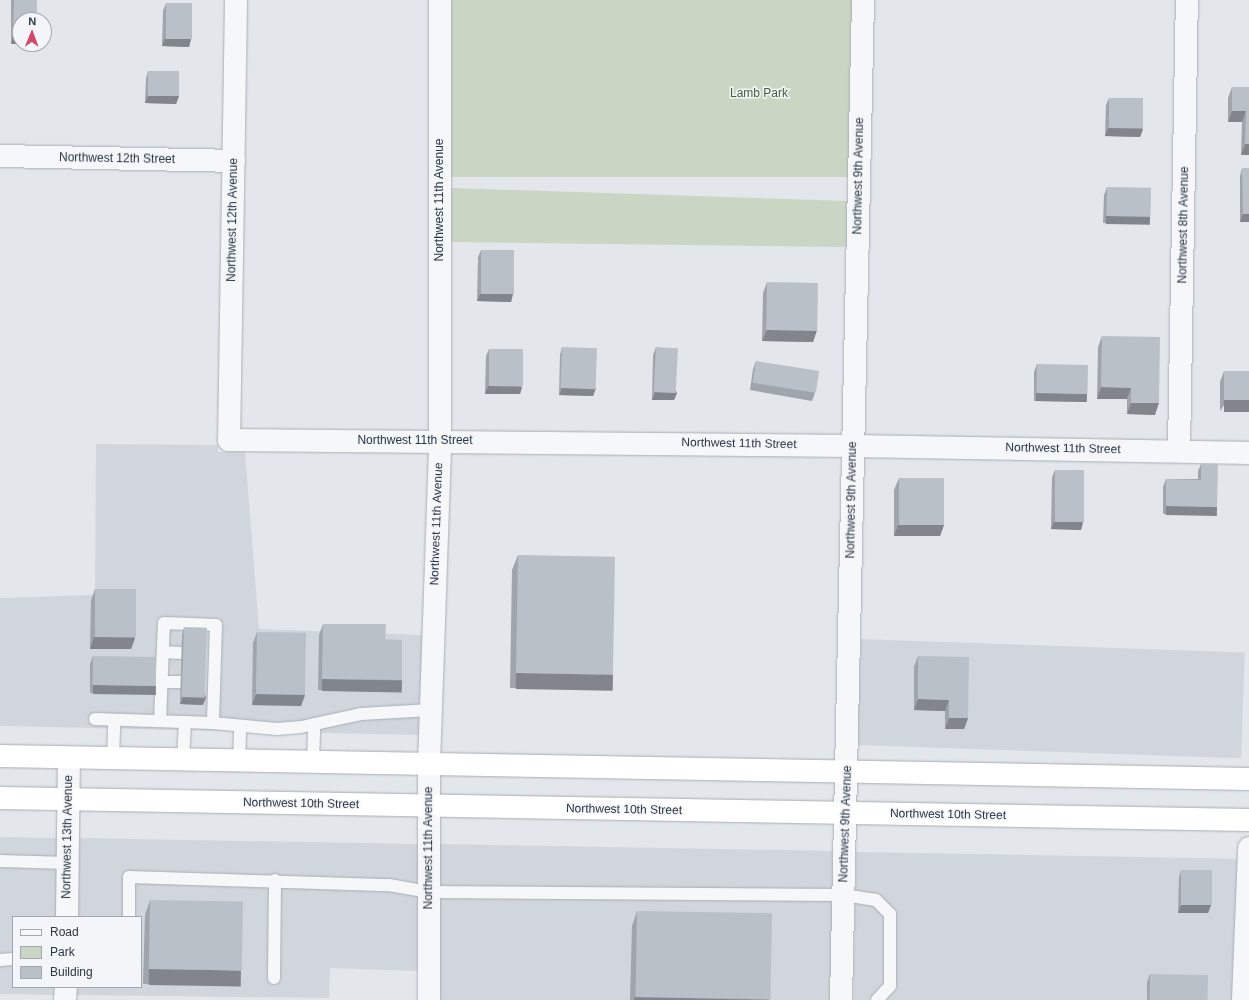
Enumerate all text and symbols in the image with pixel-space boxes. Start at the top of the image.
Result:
north arrow [12,12,52,52]
text: N [28,15,36,27]
park label: Lamb Park [730,87,788,101]
street label: Northwest 9th Avenue [851,117,867,235]
street label: Northwest 11th Avenue [433,138,447,262]
street label: Northwest 12th Street [59,151,175,167]
street label: Northwest 12th Avenue [225,158,241,282]
street label: Northwest 8th Avenue [1176,166,1192,284]
street label: Northwest 11th Street [357,434,473,448]
street label: Northwest 11th Street [681,436,797,452]
street label: Northwest 9th Avenue [844,441,860,559]
street label: Northwest 11th Street [1005,441,1121,457]
street label: Northwest 11th Avenue [428,462,446,586]
street label: Northwest 9th Avenue [837,765,855,883]
street label: Northwest 13th Avenue [60,775,76,899]
street label: Northwest 11th Avenue [422,786,436,910]
street label: Northwest 10th Street [243,796,359,812]
street label: Northwest 10th Street [566,802,682,818]
street label: Northwest 10th Street [890,807,1006,823]
legend [12,916,142,988]
text: Road [50,925,79,939]
text: Park [50,945,75,959]
text: Building [50,965,93,979]

